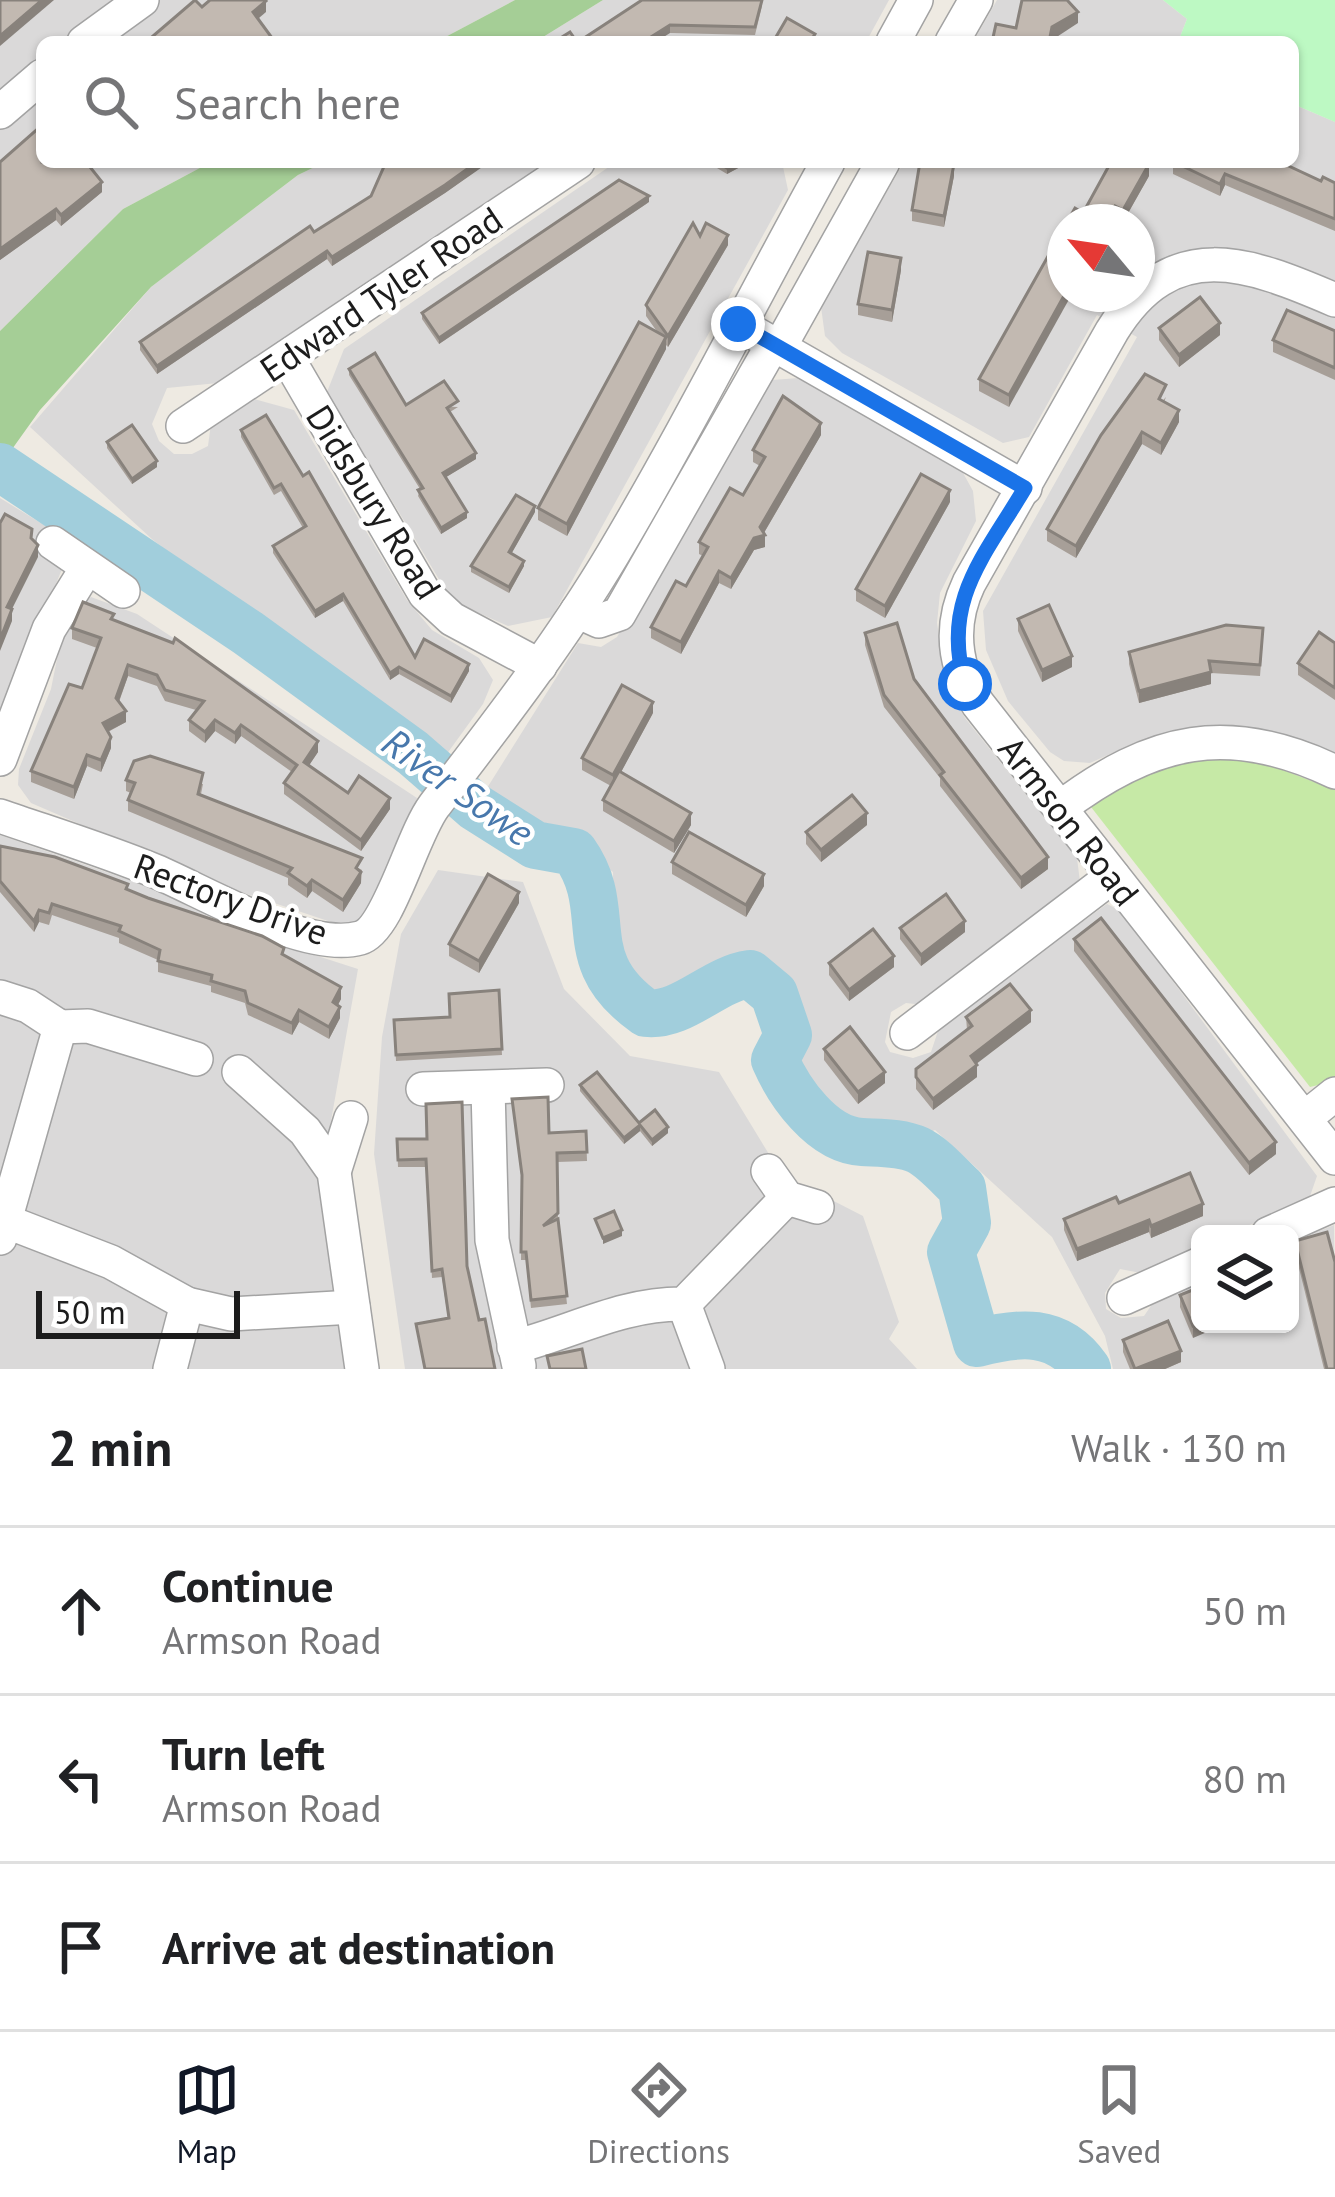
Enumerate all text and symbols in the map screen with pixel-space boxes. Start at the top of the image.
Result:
search box [36,36,1299,168]
icon: search [78,69,144,135]
text: Search here [174,73,401,131]
street label: Edward Tyler Road [251,195,511,392]
north arrow [1047,204,1155,312]
route end [711,297,765,351]
street label: Didsbury Road [296,396,453,608]
route start [938,657,992,711]
water label: River Sowe [373,716,544,857]
street label: Armson Road [989,726,1150,915]
street label: Rectory Drive [128,842,335,955]
map controls [1191,1225,1299,1333]
button: layers [1191,1225,1299,1333]
scale bar [36,1285,240,1338]
text: 50 m [54,1290,126,1333]
text: 2 min [48,1414,172,1480]
text: Walk · 130 m [1071,1422,1287,1473]
text: Continue [162,1556,334,1614]
icon: ahead [48,1578,114,1644]
text: 50 m [1202,1585,1287,1636]
text: Armson Road [162,1614,381,1665]
text: Turn left [162,1724,325,1782]
icon: left [48,1746,114,1812]
text: 80 m [1202,1753,1287,1804]
text: Armson Road [162,1782,381,1833]
icon: arrive [48,1914,114,1980]
text: Arrive at destination [162,1918,555,1976]
tab: Map [174,2057,240,2172]
tab: Directions [587,2057,730,2172]
tab: Saved [1077,2057,1161,2172]

